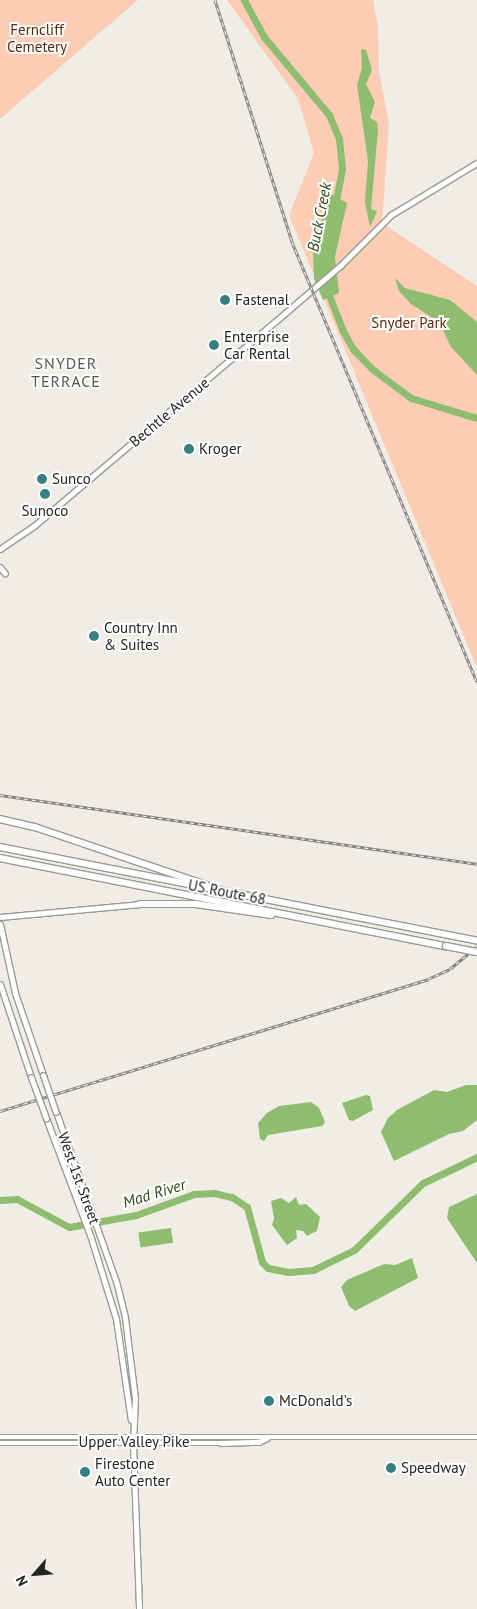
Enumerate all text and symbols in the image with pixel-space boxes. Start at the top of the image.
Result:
park label: Ferncliff Cemetery [7,20,67,55]
water label: Buck Creek [303,180,335,254]
place label: Fastenal [235,291,289,309]
marker: Fastenal [219,294,231,306]
park label: Snyder Park [371,314,447,332]
place label: Enterprise Car Rental [224,327,290,362]
marker: Enterprise Car Rental [208,339,220,351]
district label: SNYDER TERRACE [30,353,102,391]
street label: Bechtle Avenue [125,373,213,451]
place label: Kroger [199,440,242,458]
marker: Kroger [183,443,195,455]
place label: Sunco [52,470,91,488]
marker: Sunco [36,473,48,485]
marker: Sunoco [39,488,51,500]
place label: Sunoco [22,502,68,520]
place label: Country Inn & Suites [104,618,178,653]
marker: Country Inn & Suites [88,630,100,642]
street label: US Route 68 [187,876,267,908]
street label: West 1st Street [54,1129,104,1227]
water label: Mad River [120,1174,188,1212]
place label: McDonald's [279,1392,352,1410]
marker: McDonald's [263,1395,275,1407]
street label: Upper Valley Pike [78,1433,190,1451]
place label: Firestone Auto Center [95,1454,170,1489]
place label: Speedway [401,1459,466,1477]
marker: Speedway [385,1462,397,1474]
marker: Firestone Auto Center [79,1466,91,1478]
north arrow [10,1549,60,1599]
text: N [12,1573,32,1589]

